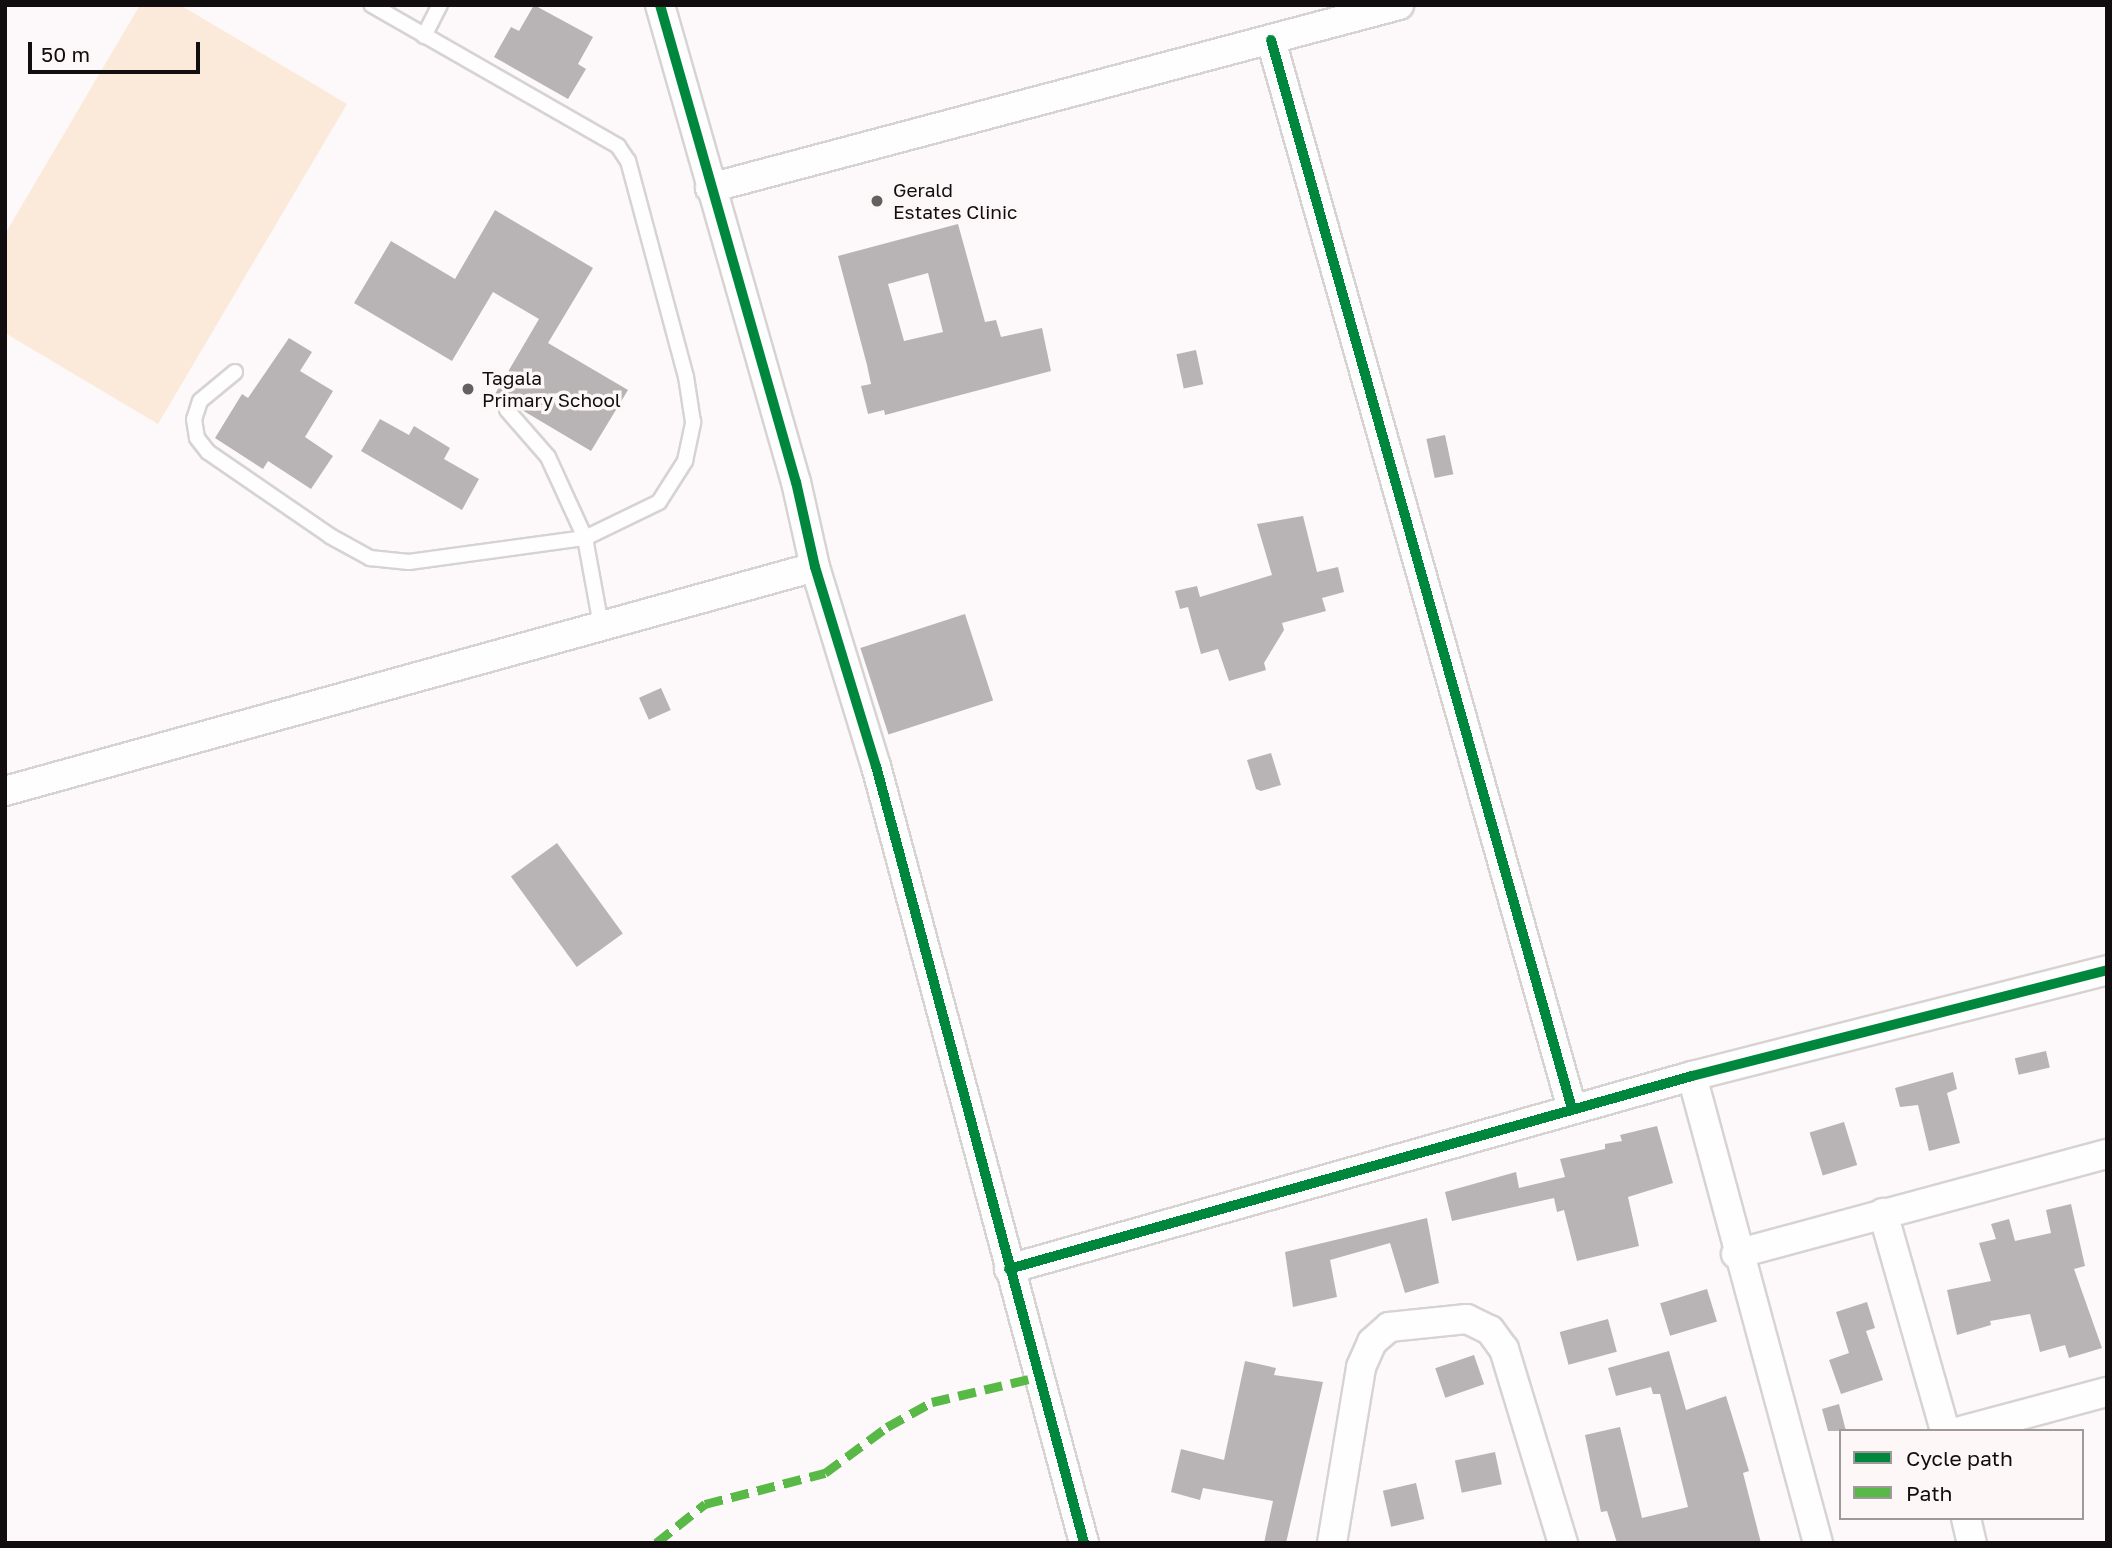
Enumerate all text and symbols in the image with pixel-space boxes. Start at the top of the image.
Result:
scale bar [32,28,203,72]
text: 50 m [41,41,90,67]
place label: Gerald Estates Clinic [893,179,1017,223]
marker: Gerald Estates Clinic [867,191,887,211]
place label: Tagala Primary School [482,367,621,411]
marker: Tagala Primary School [460,381,476,397]
legend [1839,1429,2084,1520]
text: Cycle path [1906,1445,2013,1471]
text: Path [1906,1480,1953,1506]

